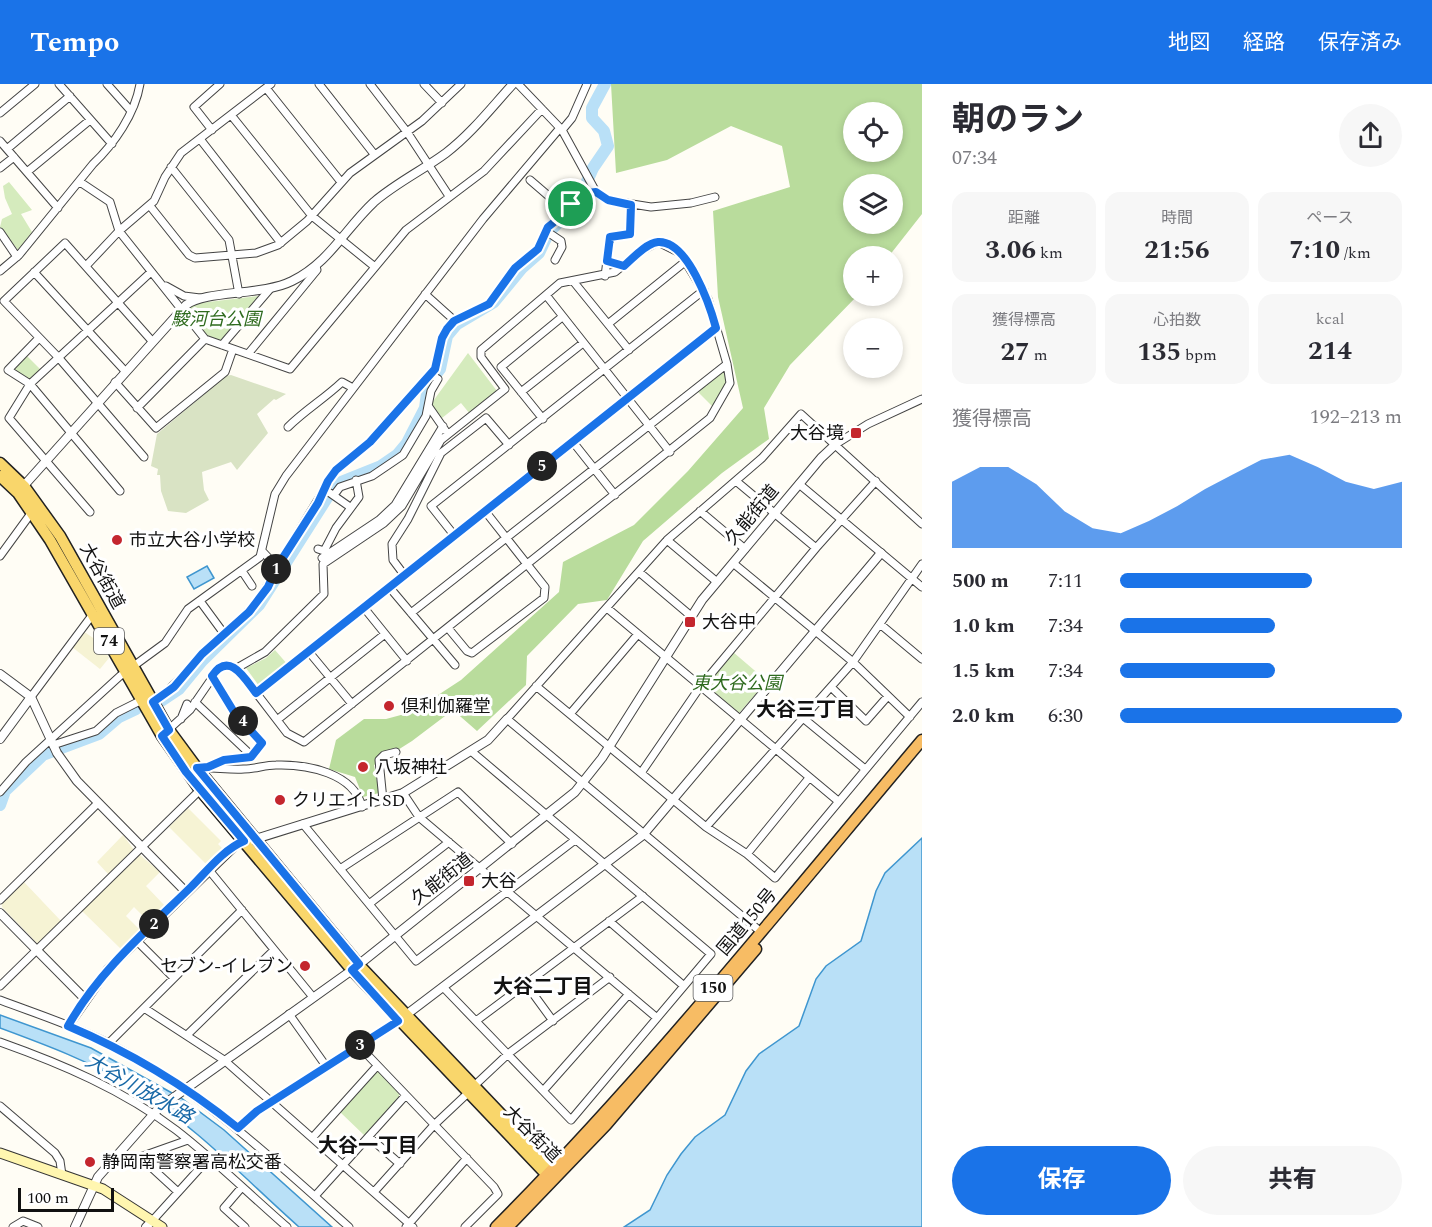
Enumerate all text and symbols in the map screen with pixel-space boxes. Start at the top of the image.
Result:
text: Tempo [30,21,119,64]
text: 地図 [1168,27,1210,59]
text: 経路 [1243,27,1285,59]
text: 保存済み [1318,27,1402,59]
text: 朝のラン [952,95,1084,145]
map controls [843,102,903,378]
button: locate [843,102,903,162]
button: share [1339,104,1402,167]
text: 07:34 [952,143,997,173]
button: layers [843,174,903,234]
pin [545,178,596,229]
icon: arrive [554,187,587,220]
text: 距離 [1008,206,1040,230]
text: 時間 [1161,206,1193,230]
text: ペース [1306,206,1354,230]
text: 3.06 [985,230,1036,270]
text: 21:56 [1144,230,1210,270]
text: 7:10 [1289,230,1340,270]
text: km [1036,241,1063,265]
text: /km [1340,241,1371,265]
button: + [843,246,903,306]
park label: 駿河台公園 [171,306,264,333]
text: kcal [1316,307,1344,331]
text: 獲得標高 [992,308,1056,332]
text: 心拍数 [1153,308,1201,332]
button: − [843,318,903,378]
text: 214 [1308,331,1352,371]
text: 27 [1001,332,1030,372]
text: 135 [1137,332,1181,372]
text: m [1030,343,1047,367]
text: bpm [1181,343,1217,367]
text: 192–213 m [1310,402,1402,432]
text: 獲得標高 [952,404,1032,434]
place label: 大谷境 [790,420,844,447]
marker: 大谷境 [849,426,863,440]
pin: 5 [527,451,557,481]
text: 5 [538,454,546,478]
street label: 久能街道 [719,479,785,551]
place label: 市立大谷小学校 [129,527,255,554]
marker: 市立大谷小学校 [110,533,124,547]
street label: 大谷街道 [73,538,131,614]
pin: 1 [261,554,291,584]
text: 1 [272,557,280,581]
text: 500 m [952,566,1009,596]
text: 7:11 [1048,566,1083,596]
place label: 大谷中 [702,609,756,636]
text: 1.0 km [952,611,1015,641]
text: 7:34 [1048,611,1083,641]
marker: 大谷中 [683,615,697,629]
road number: 74 [94,628,124,654]
text: 1.5 km [952,656,1015,686]
text: 7:34 [1048,656,1083,686]
park label: 東大谷公園 [692,670,785,697]
place label: 倶利伽羅堂 [401,693,491,720]
district label: 大谷三丁目 [756,695,856,725]
marker: 倶利伽羅堂 [382,699,396,713]
text: 2.0 km [952,701,1015,731]
text: 6:30 [1048,701,1083,731]
pin: 4 [228,706,258,736]
text: 4 [239,709,247,733]
place label: 八坂神社 [375,754,447,781]
marker: 八坂神社 [356,760,370,774]
place label: クリエイトSD [292,787,406,814]
marker: クリエイトSD [273,793,287,807]
street label: 久能街道 [405,846,479,912]
place label: 大谷 [481,868,517,895]
marker: 大谷 [462,874,476,888]
street label: 国道150号 [711,882,783,962]
pin: 2 [139,909,169,939]
text: 2 [150,912,158,936]
place label: セブン-イレブン [160,953,293,980]
marker: セブン-イレブン [298,959,312,973]
district label: 大谷二丁目 [493,972,593,1002]
road number: 150 [694,975,732,1001]
pin: 3 [345,1030,375,1060]
text: 3 [356,1033,364,1057]
water label: 大谷川放水路 [80,1046,200,1133]
street label: 大谷街道 [497,1099,567,1169]
district label: 大谷一丁目 [318,1131,418,1161]
button: 保存 [952,1146,1171,1215]
button: 共有 [1183,1146,1402,1215]
place label: 静岡南警察署高松交番 [102,1149,282,1176]
marker: 静岡南警察署高松交番 [83,1155,97,1169]
scale bar [18,1185,114,1212]
text: 100 m [27,1186,69,1210]

